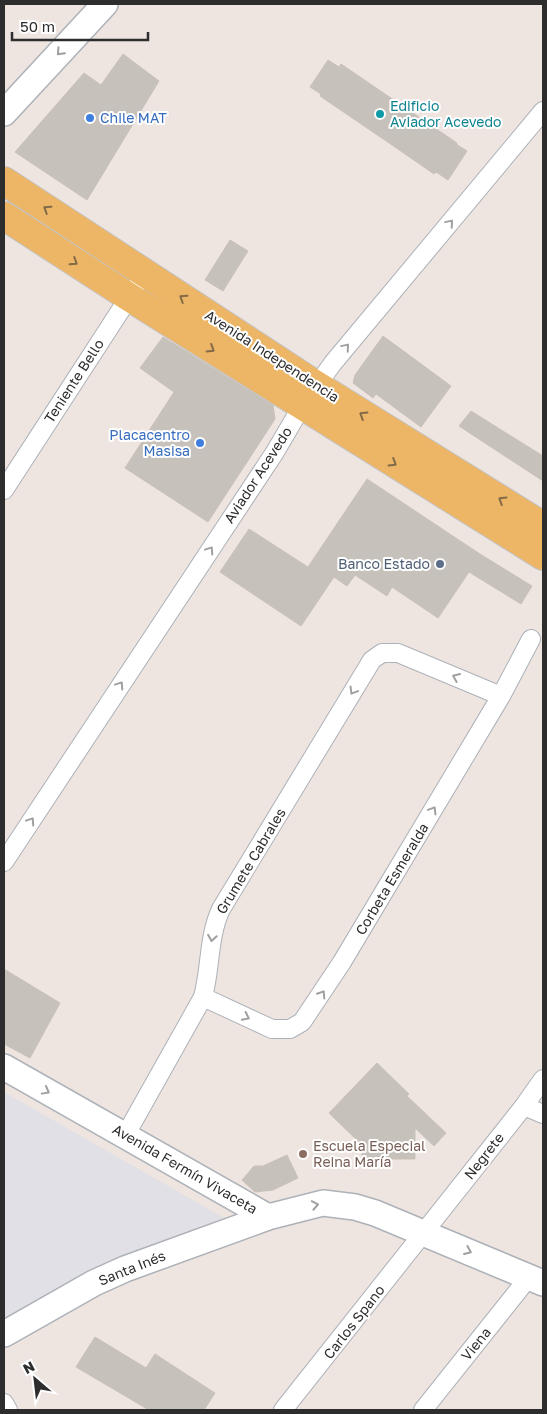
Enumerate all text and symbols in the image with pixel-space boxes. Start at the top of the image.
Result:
scale bar [12,10,149,42]
text: 50 m [20,17,55,35]
one-way arrow [56,47,65,56]
place label: Edificio Aviador Acevedo [390,97,501,130]
marker: Edificio Aviador Acevedo [374,108,386,120]
place label: Chile MAT [100,109,167,126]
marker: Chile MAT [84,112,96,124]
one-way arrow [43,206,53,215]
one-way arrow [445,219,454,228]
one-way arrow [69,255,78,265]
one-way arrow [179,295,189,304]
street label: Avenida Independencia [202,306,342,405]
street label: Teniente Bello [40,336,107,426]
one-way arrow [206,342,215,352]
one-way arrow [340,344,349,353]
one-way arrow [360,411,369,421]
street label: Aviador Acevedo [220,423,295,526]
place label: Placacentro Masisa [109,426,190,459]
marker: Placacentro Masisa [194,437,206,449]
one-way arrow [388,457,397,466]
one-way arrow [498,497,507,506]
one-way arrow [204,546,213,556]
place label: Banco Estado [338,555,430,572]
marker: Banco Estado [434,558,446,570]
one-way arrow [452,672,461,683]
one-way arrow [114,682,124,691]
one-way arrow [350,686,359,695]
street label: Grumete Cabrales [212,805,289,917]
one-way arrow [426,806,436,815]
one-way arrow [24,817,34,826]
street label: Corbeta Esmeralda [351,820,432,938]
one-way arrow [207,934,218,942]
one-way arrow [316,990,325,1000]
one-way arrow [241,1011,250,1021]
one-way arrow [41,1085,50,1095]
street label: Avenida Fermín Vivaceta [110,1120,261,1217]
street label: Negrete [460,1129,507,1182]
place label: Escuela Especial Reina María [313,1137,426,1170]
marker: Escuela Especial Reina María [297,1148,309,1160]
one-way arrow [310,1200,319,1210]
one-way arrow [463,1245,472,1256]
street label: Santa Inés [96,1246,168,1289]
street label: Carlos Spano [319,1281,388,1362]
street label: Viena [457,1324,494,1364]
north arrow [10,1354,60,1404]
text: N [20,1357,37,1377]

